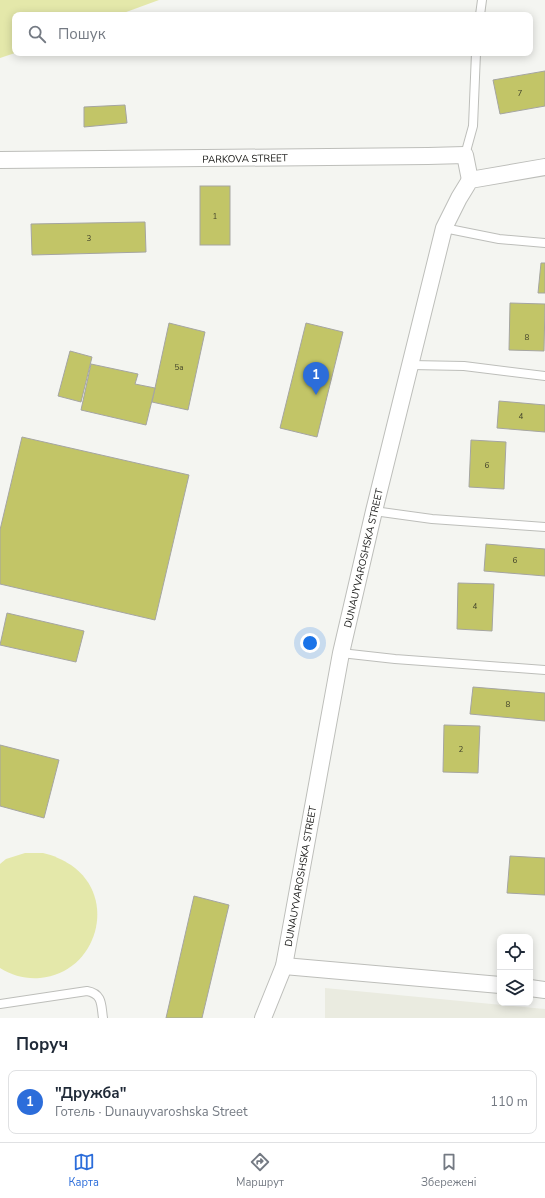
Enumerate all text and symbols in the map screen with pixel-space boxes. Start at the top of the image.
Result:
search box [12,12,533,56]
icon: search [26,23,48,45]
text: Пошук [58,24,106,44]
house number: 7 [518,88,523,99]
street label: PARKOVA STREET [202,151,288,167]
house number: 1 [213,211,218,222]
house number: 3 [87,233,92,244]
house number: 8 [525,332,530,343]
house number: 5а [174,362,184,373]
pin: 1 [303,362,329,395]
house number: 4 [519,411,524,422]
house number: 6 [485,460,490,471]
street label: DUNAUYVAROSHSKA STREET [341,487,387,629]
house number: 6 [513,555,518,566]
house number: 4 [473,601,478,612]
your location [300,633,320,653]
house number: 8 [506,699,511,710]
house number: 2 [459,744,464,755]
street label: DUNAUYVAROSHSKA STREET [282,805,320,948]
map controls [497,934,533,1006]
button: locate [497,934,533,970]
button: layers [497,970,533,1006]
text: Поруч [16,1033,68,1056]
text: "Дружба" [55,1083,127,1103]
text: 1 [26,1093,34,1111]
text: 110 m [490,1093,528,1111]
text: Готель · Dunauyvaroshska Street [55,1103,247,1121]
tab: Карта [69,1151,99,1190]
tab: Маршрут [236,1151,284,1190]
tab: Збережені [421,1151,476,1190]

